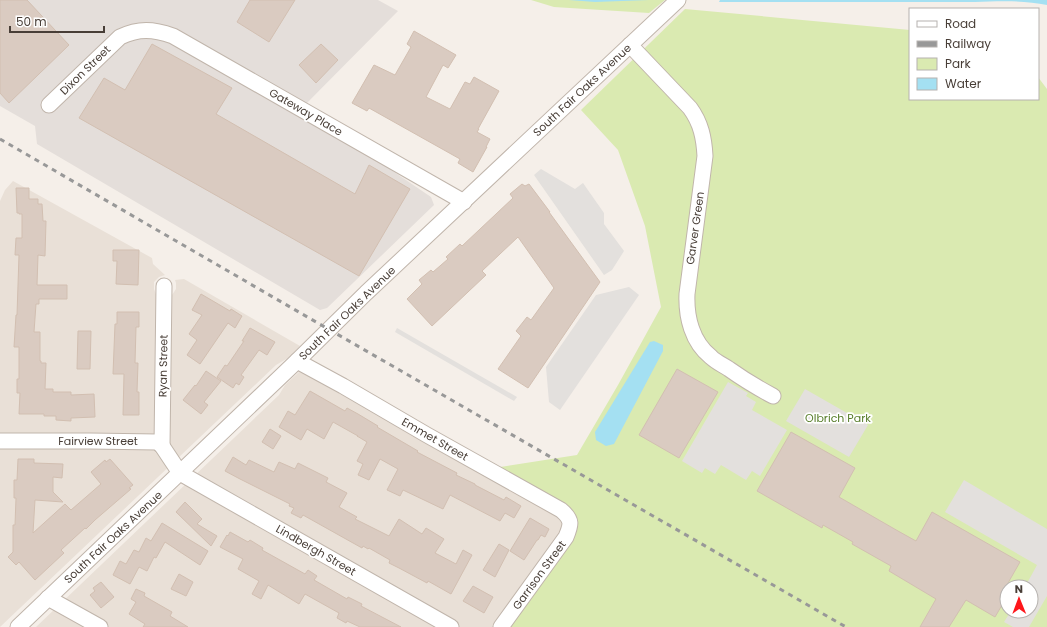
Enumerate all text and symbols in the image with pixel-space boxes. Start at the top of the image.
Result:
scale bar [10,8,104,34]
legend [909,8,1039,100]
text: 50 m [16,13,47,30]
text: Road [945,15,976,32]
text: Railway [945,35,991,52]
street label: South Fair Oaks Avenue [529,40,635,140]
street label: Dixon Street [56,42,114,98]
text: Park [945,55,972,72]
text: Water [945,75,982,92]
street label: Gateway Place [266,84,346,140]
street label: Garver Green [682,191,708,265]
street label: South Fair Oaks Avenue [295,262,399,364]
street label: Ryan Street [154,335,172,397]
park label: Olbrich Park [805,410,871,426]
street label: Emmet Street [399,414,471,464]
street label: Fairview Street [58,433,138,449]
street label: South Fair Oaks Avenue [60,487,166,587]
street label: Lindbergh Street [273,521,359,579]
street label: Garrison Street [508,537,570,613]
north arrow [999,579,1039,619]
text: N [1015,581,1023,597]

